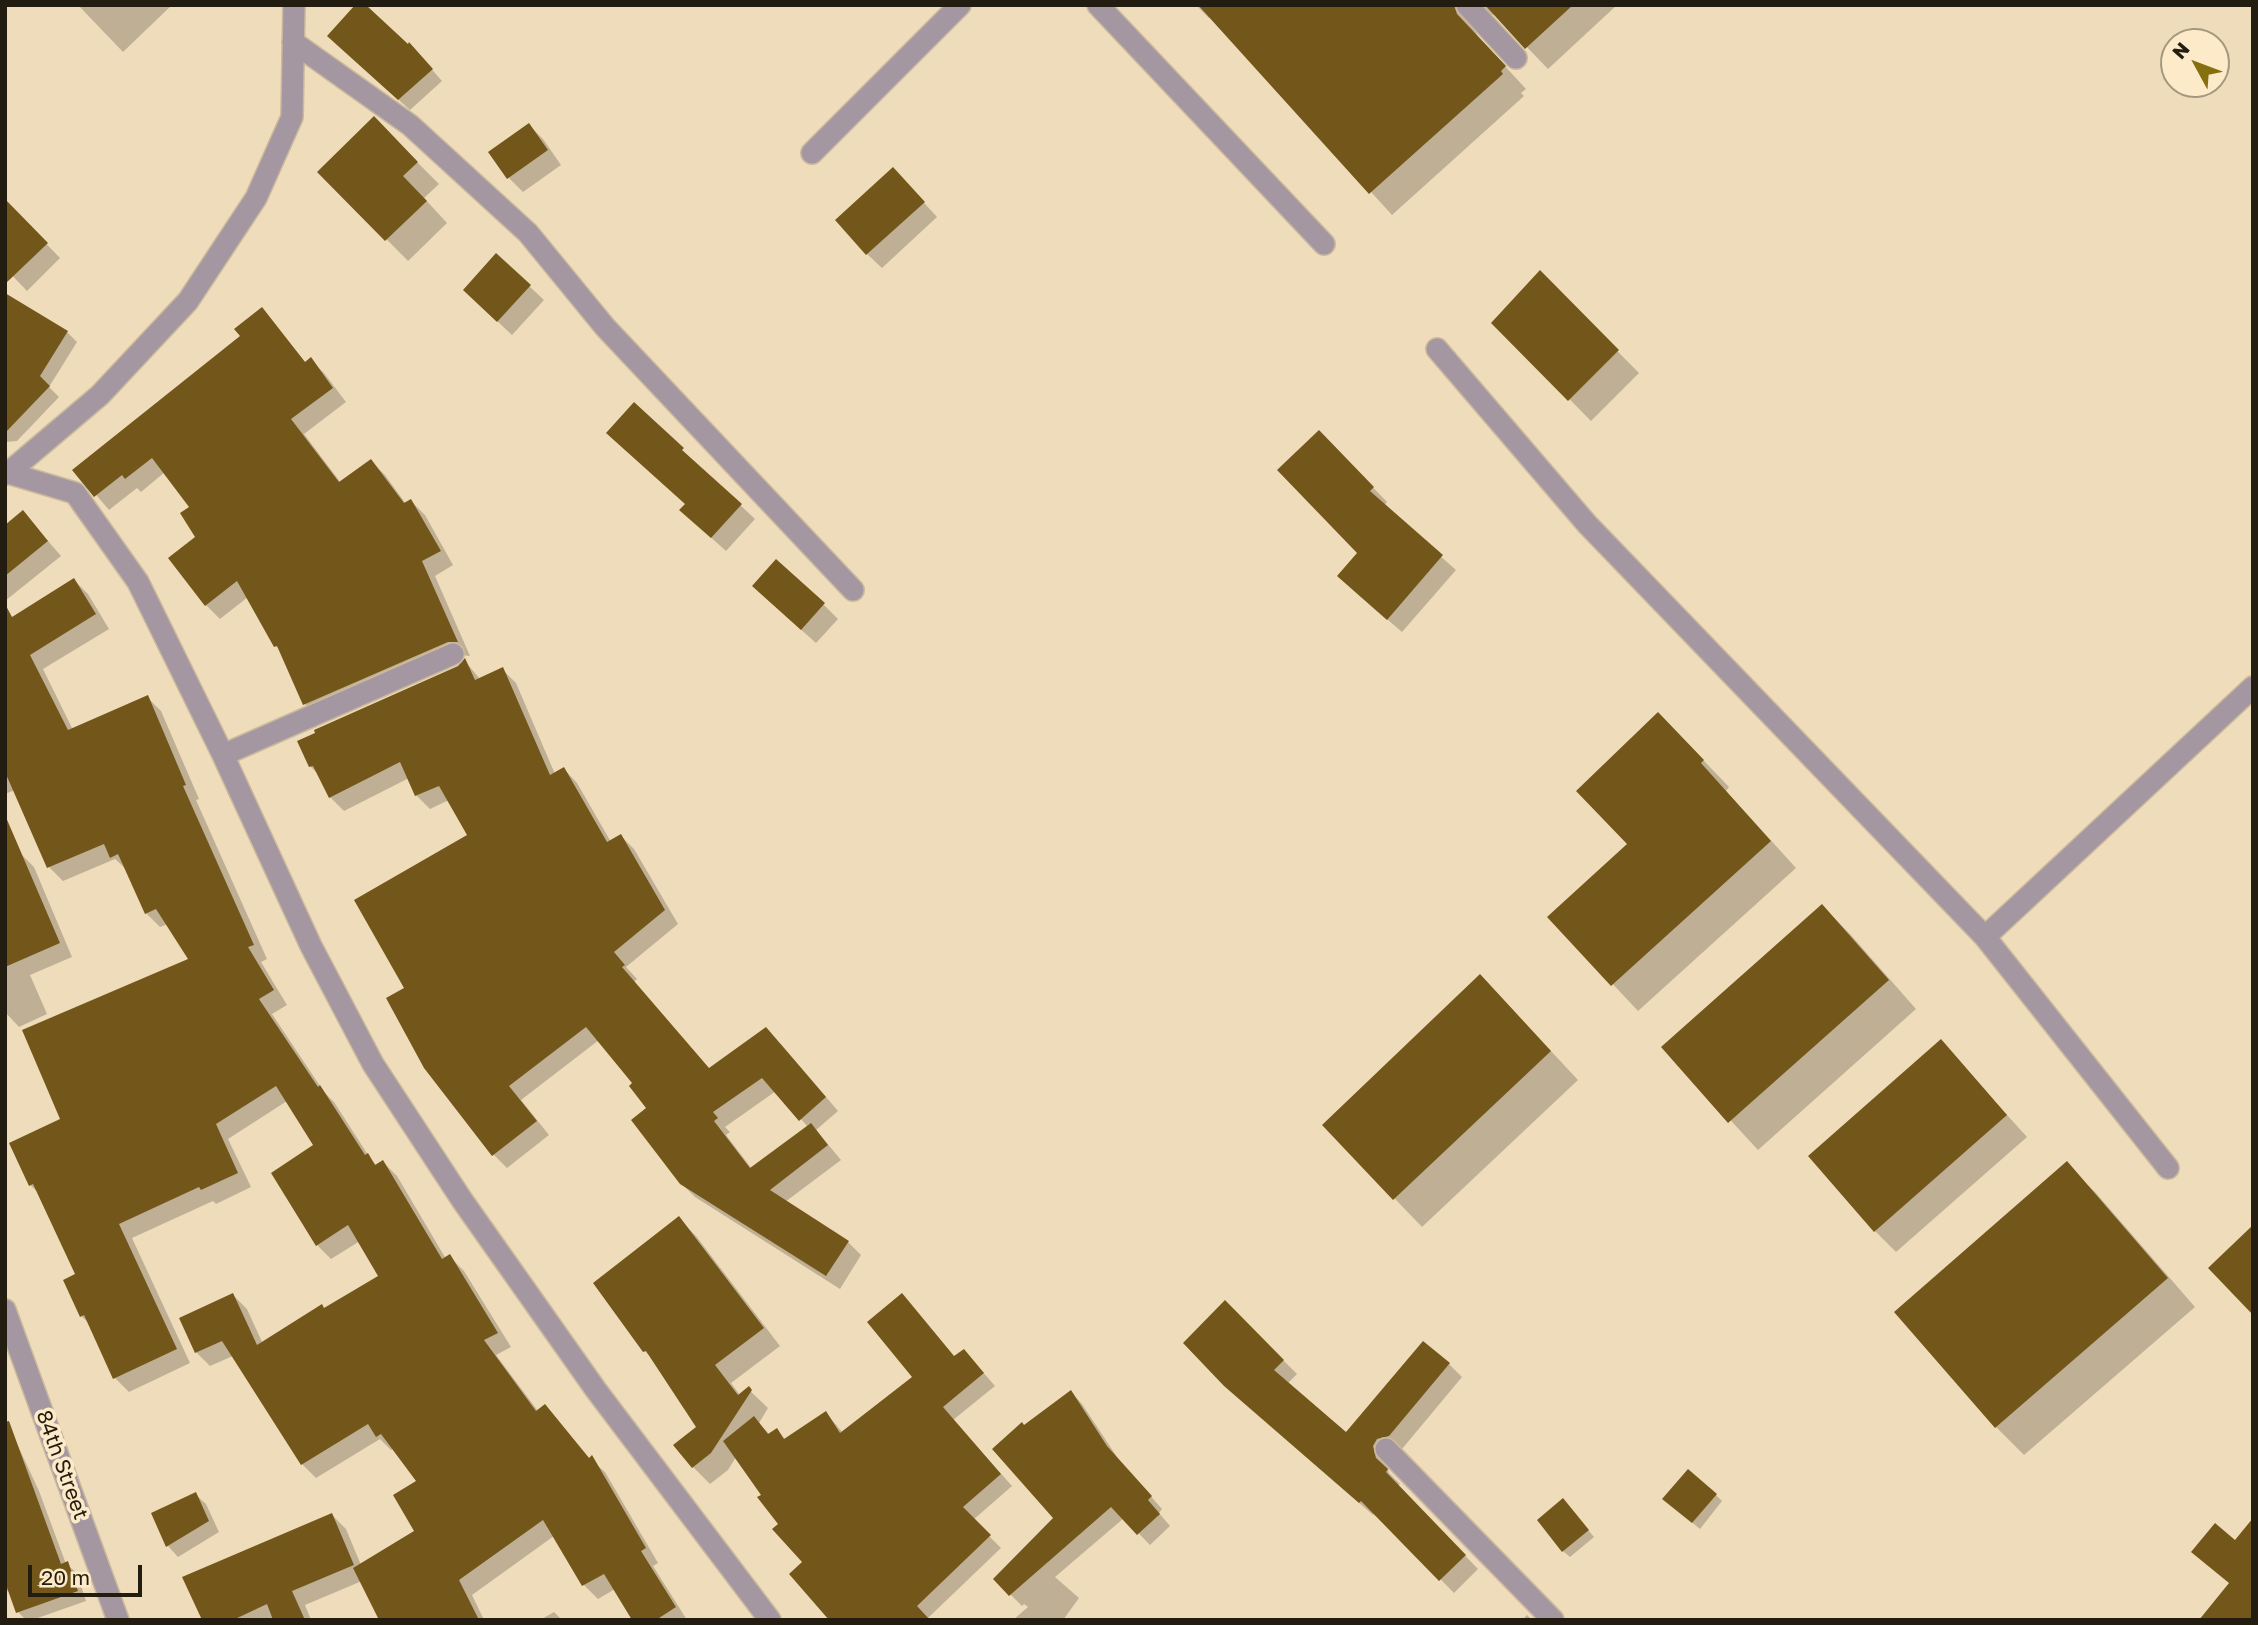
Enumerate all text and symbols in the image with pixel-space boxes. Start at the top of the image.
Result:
north arrow [2160,28,2230,98]
text: N [2167,37,2194,63]
street label: 84th Street [31,1407,93,1523]
scale bar [32,1552,145,1596]
text: 20 m [41,1564,90,1590]

